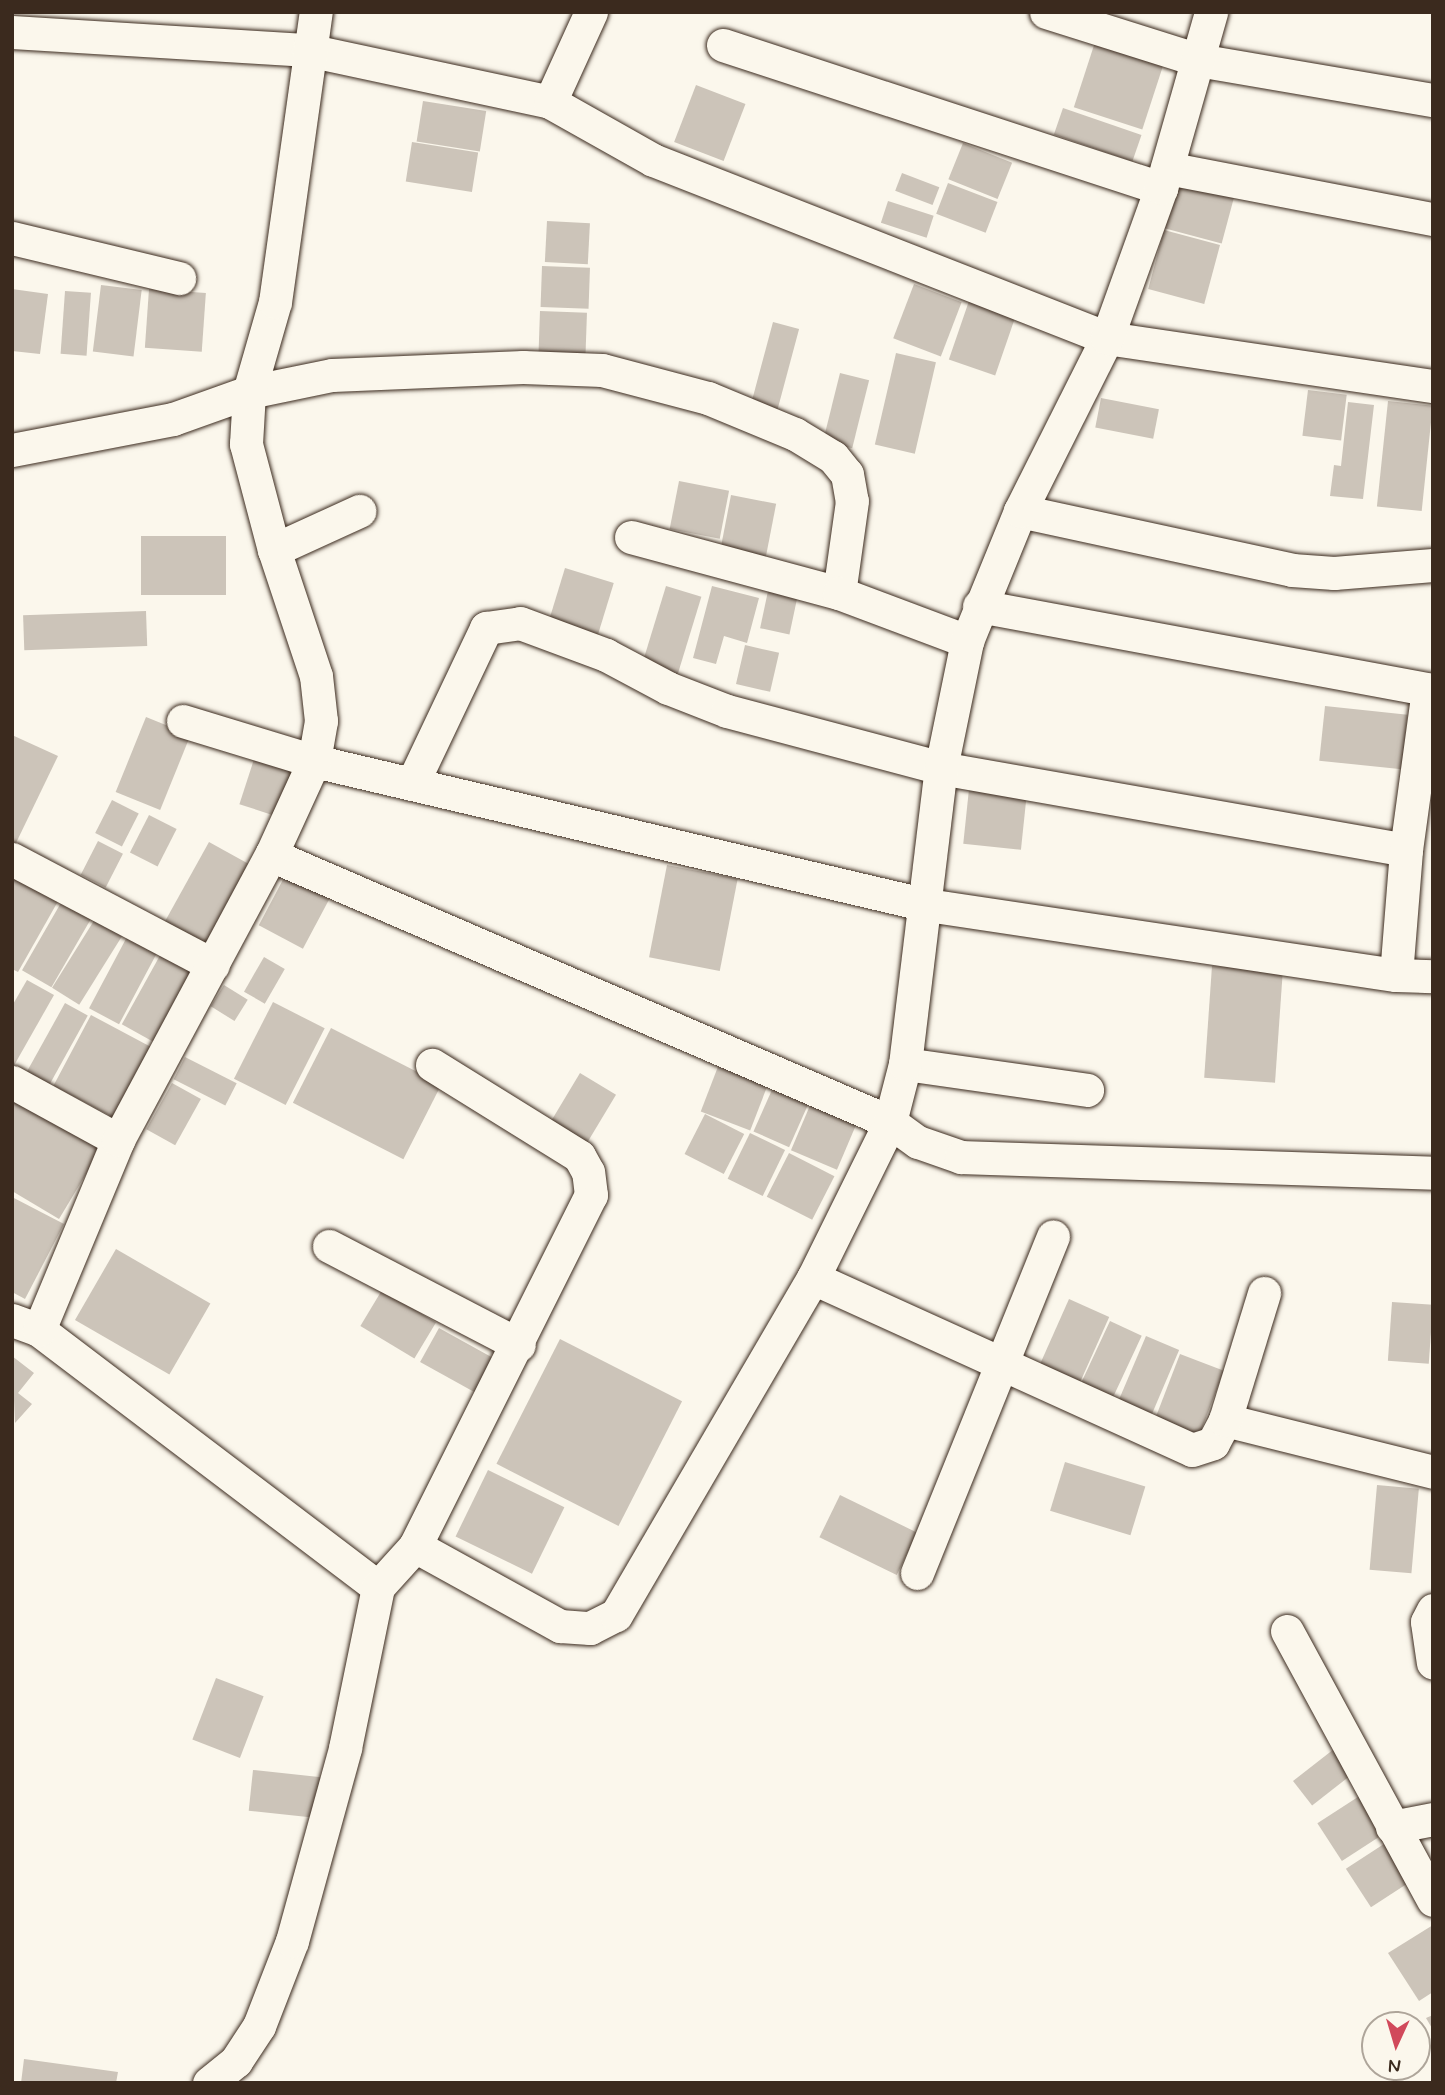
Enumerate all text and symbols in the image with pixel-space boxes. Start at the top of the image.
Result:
north arrow [1361,2011,1431,2081]
text: N [1387,2053,1402,2078]

